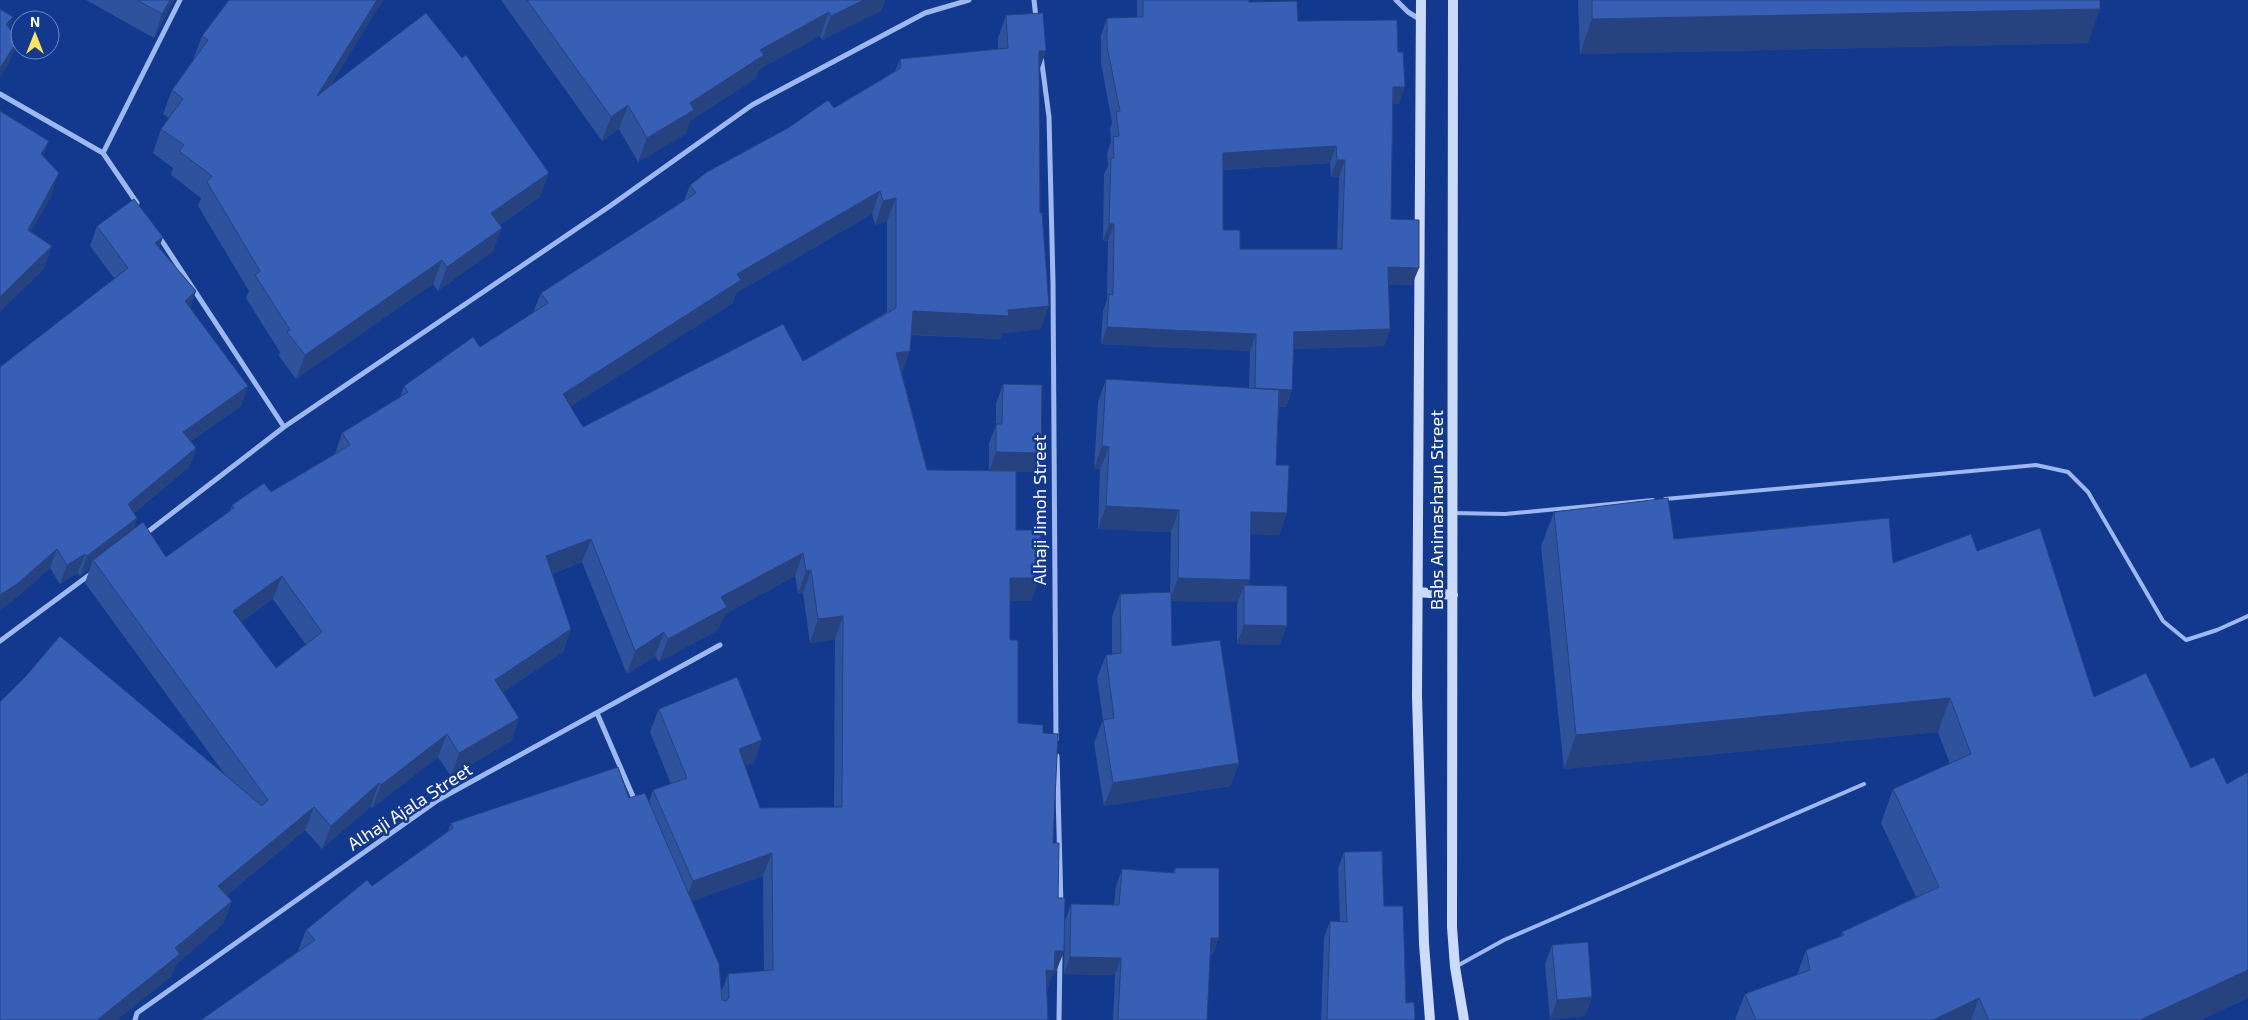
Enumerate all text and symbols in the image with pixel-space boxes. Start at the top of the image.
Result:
north arrow [10,10,60,60]
text: N [30,13,40,30]
street label: Babs Animashaun Street [1425,410,1447,610]
street label: Alhaji Jimoh Street [1028,435,1050,585]
street label: Alhaji Ajala Street [343,758,476,855]

